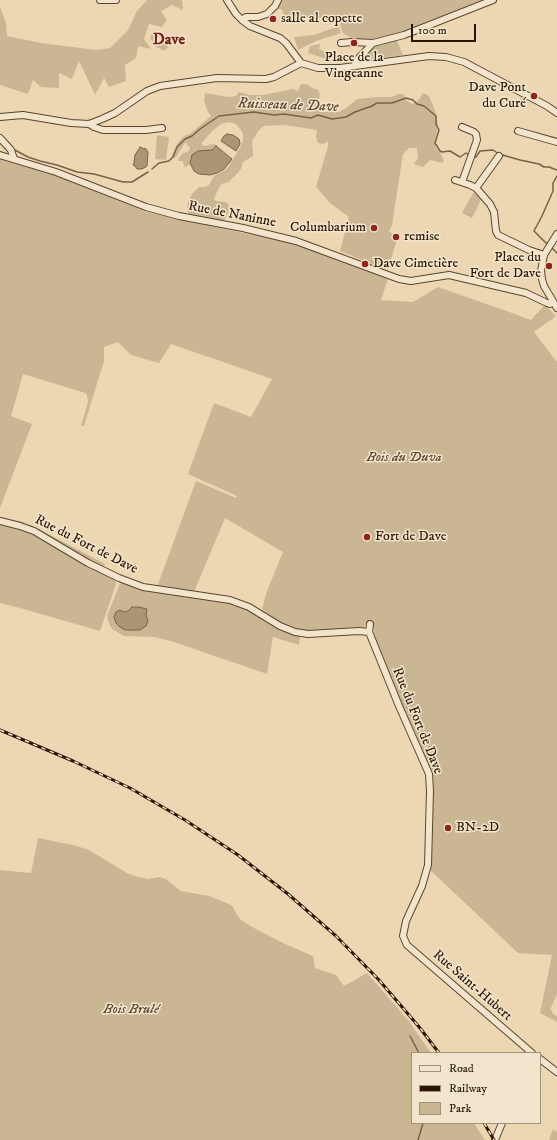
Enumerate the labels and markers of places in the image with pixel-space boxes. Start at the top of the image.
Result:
place label: salle al copette [281,11,362,27]
marker: salle al copette [268,14,278,24]
marker: Place de la Vingeanne [349,38,359,48]
place label: Place de la Vingeanne [325,50,383,82]
place label: Dave Pont du Curé [468,80,526,112]
marker: Dave Pont du Curé [529,91,539,101]
place label: Columbarium [290,220,366,236]
marker: Columbarium [369,223,379,233]
place label: remise [404,229,440,245]
marker: remise [391,232,401,242]
place label: Place du Fort de Dave [469,250,541,282]
place label: Dave Cimetière [373,256,458,272]
marker: Dave Cimetière [360,259,370,269]
marker: Place du Fort de Dave [544,261,554,271]
place label: Fort de Dave [375,529,447,545]
marker: Fort de Dave [362,532,372,542]
place label: BN-2D [456,820,499,836]
marker: BN-2D [443,823,453,833]

